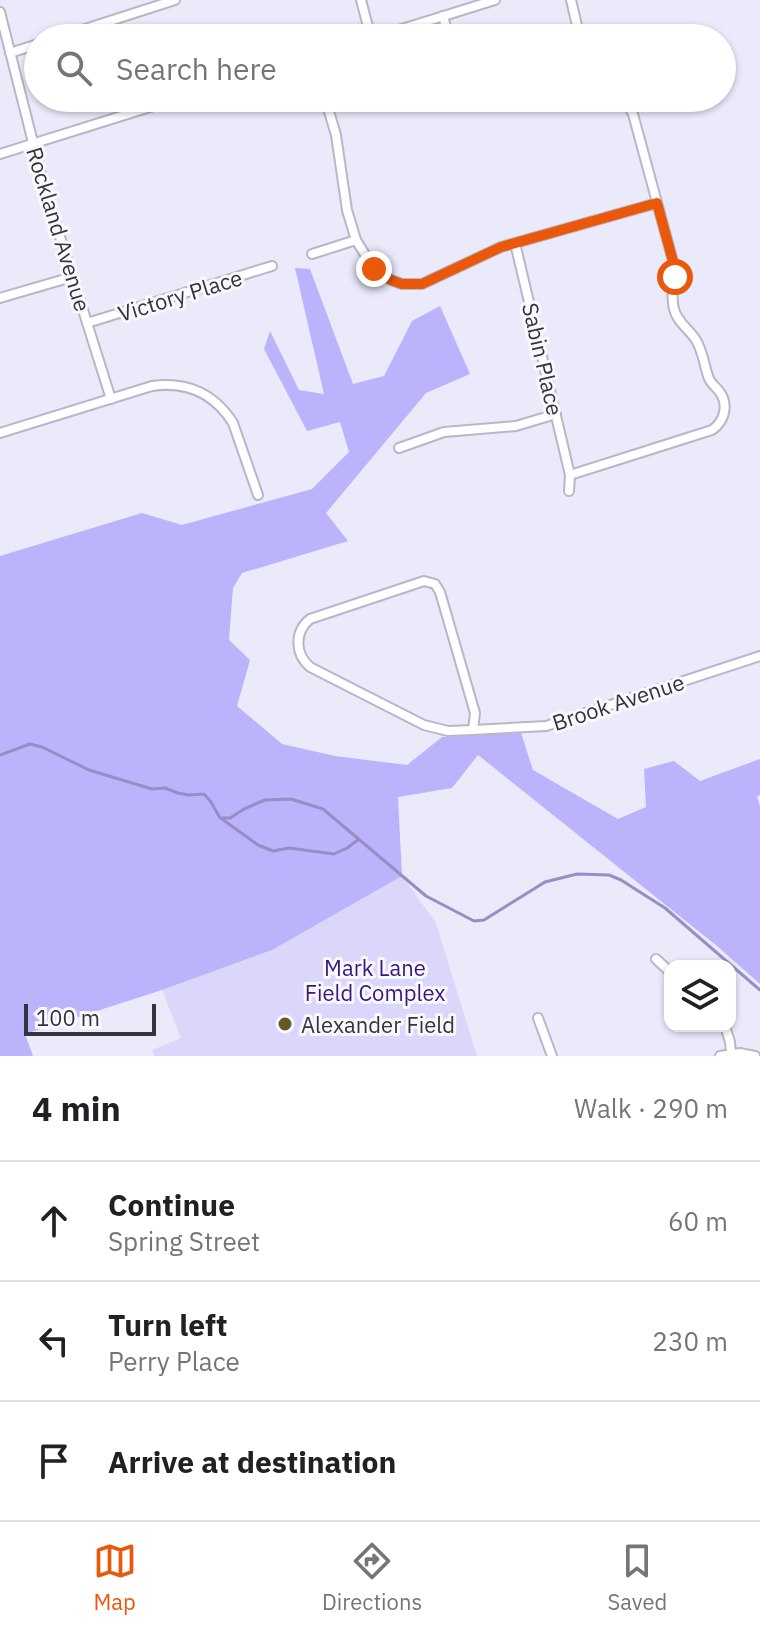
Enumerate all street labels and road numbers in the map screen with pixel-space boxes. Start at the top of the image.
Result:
street label: Rockland Avenue [20,143,98,315]
street label: Victory Place [114,262,246,328]
street label: Sabin Place [516,300,570,418]
street label: Brook Avenue [548,667,688,737]

